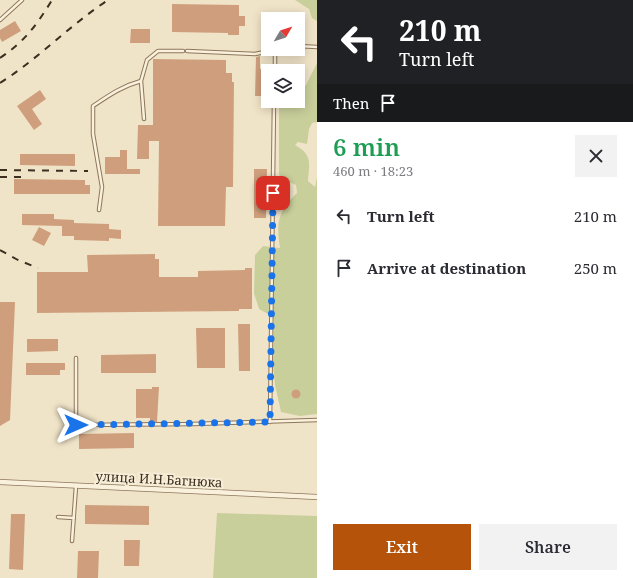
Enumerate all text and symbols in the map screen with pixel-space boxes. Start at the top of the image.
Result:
text: 210 m [399,11,481,49]
north arrow [261,12,305,56]
map controls [261,12,305,108]
icon: left [333,16,385,68]
text: Turn left [399,47,474,71]
button: layers [261,64,305,108]
icon: arrive [377,92,399,114]
text: Then [333,93,369,113]
text: 6 min [333,130,400,163]
button: close [575,135,617,177]
text: 460 m · 18:23 [333,162,413,180]
pin [256,176,290,210]
icon: arrive [262,182,284,204]
icon: left [333,205,355,227]
text: Turn left [367,206,435,226]
text: 210 m [574,206,617,226]
icon: arrive [333,257,355,279]
text: Arrive at destination [367,258,526,278]
text: 250 m [574,258,617,278]
position arrow [55,404,97,446]
street label: улица И.Н.Багнюка [95,467,223,491]
button: Exit [333,524,471,570]
button: Share [479,524,617,570]

